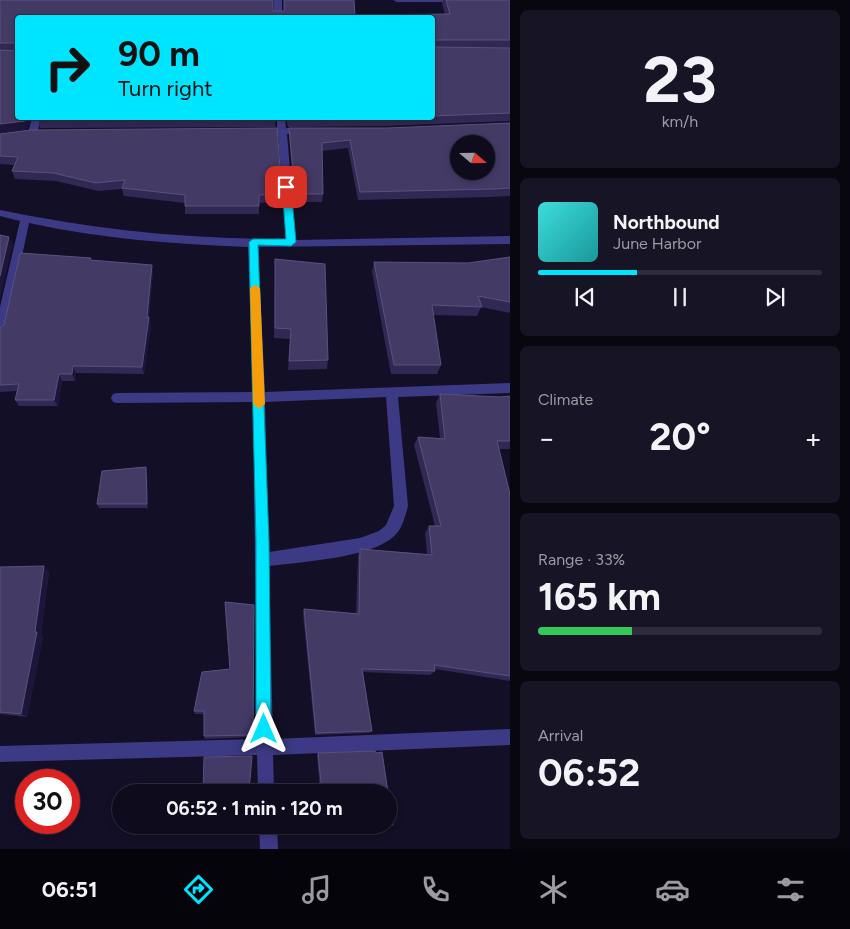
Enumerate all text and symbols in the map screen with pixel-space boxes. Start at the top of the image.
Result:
text: 90 m [118,33,200,75]
icon: right [35,35,100,100]
text: 23 [643,40,717,118]
text: Turn right [118,75,213,102]
text: km/h [662,112,698,131]
north arrow [450,135,495,180]
map controls [450,135,495,180]
pin [265,166,307,208]
icon: arrive [272,173,300,201]
text: Northbound [613,211,720,234]
text: June Harbor [613,234,701,253]
icon: previous [571,283,599,311]
icon: pause [666,283,694,311]
icon: next [761,283,789,311]
text: Climate [538,390,593,409]
text: 20° [650,414,711,460]
text: − [538,421,555,455]
text: + [805,421,822,455]
text: Range · 33% [538,550,625,569]
text: 165 km [538,574,661,620]
position arrow [237,702,289,754]
text: Arrival [538,726,583,745]
text: 06:52 [538,750,640,796]
speed limit sign: 30 [15,769,80,834]
text: 06:52 · 1 min · 120 m [166,797,343,820]
icon: directions [181,872,216,907]
icon: music [299,872,334,907]
icon: phone [418,872,453,907]
icon: climate [536,872,571,907]
icon: car [655,872,690,907]
icon: filters [773,872,808,907]
text: 06:51 [42,876,97,903]

